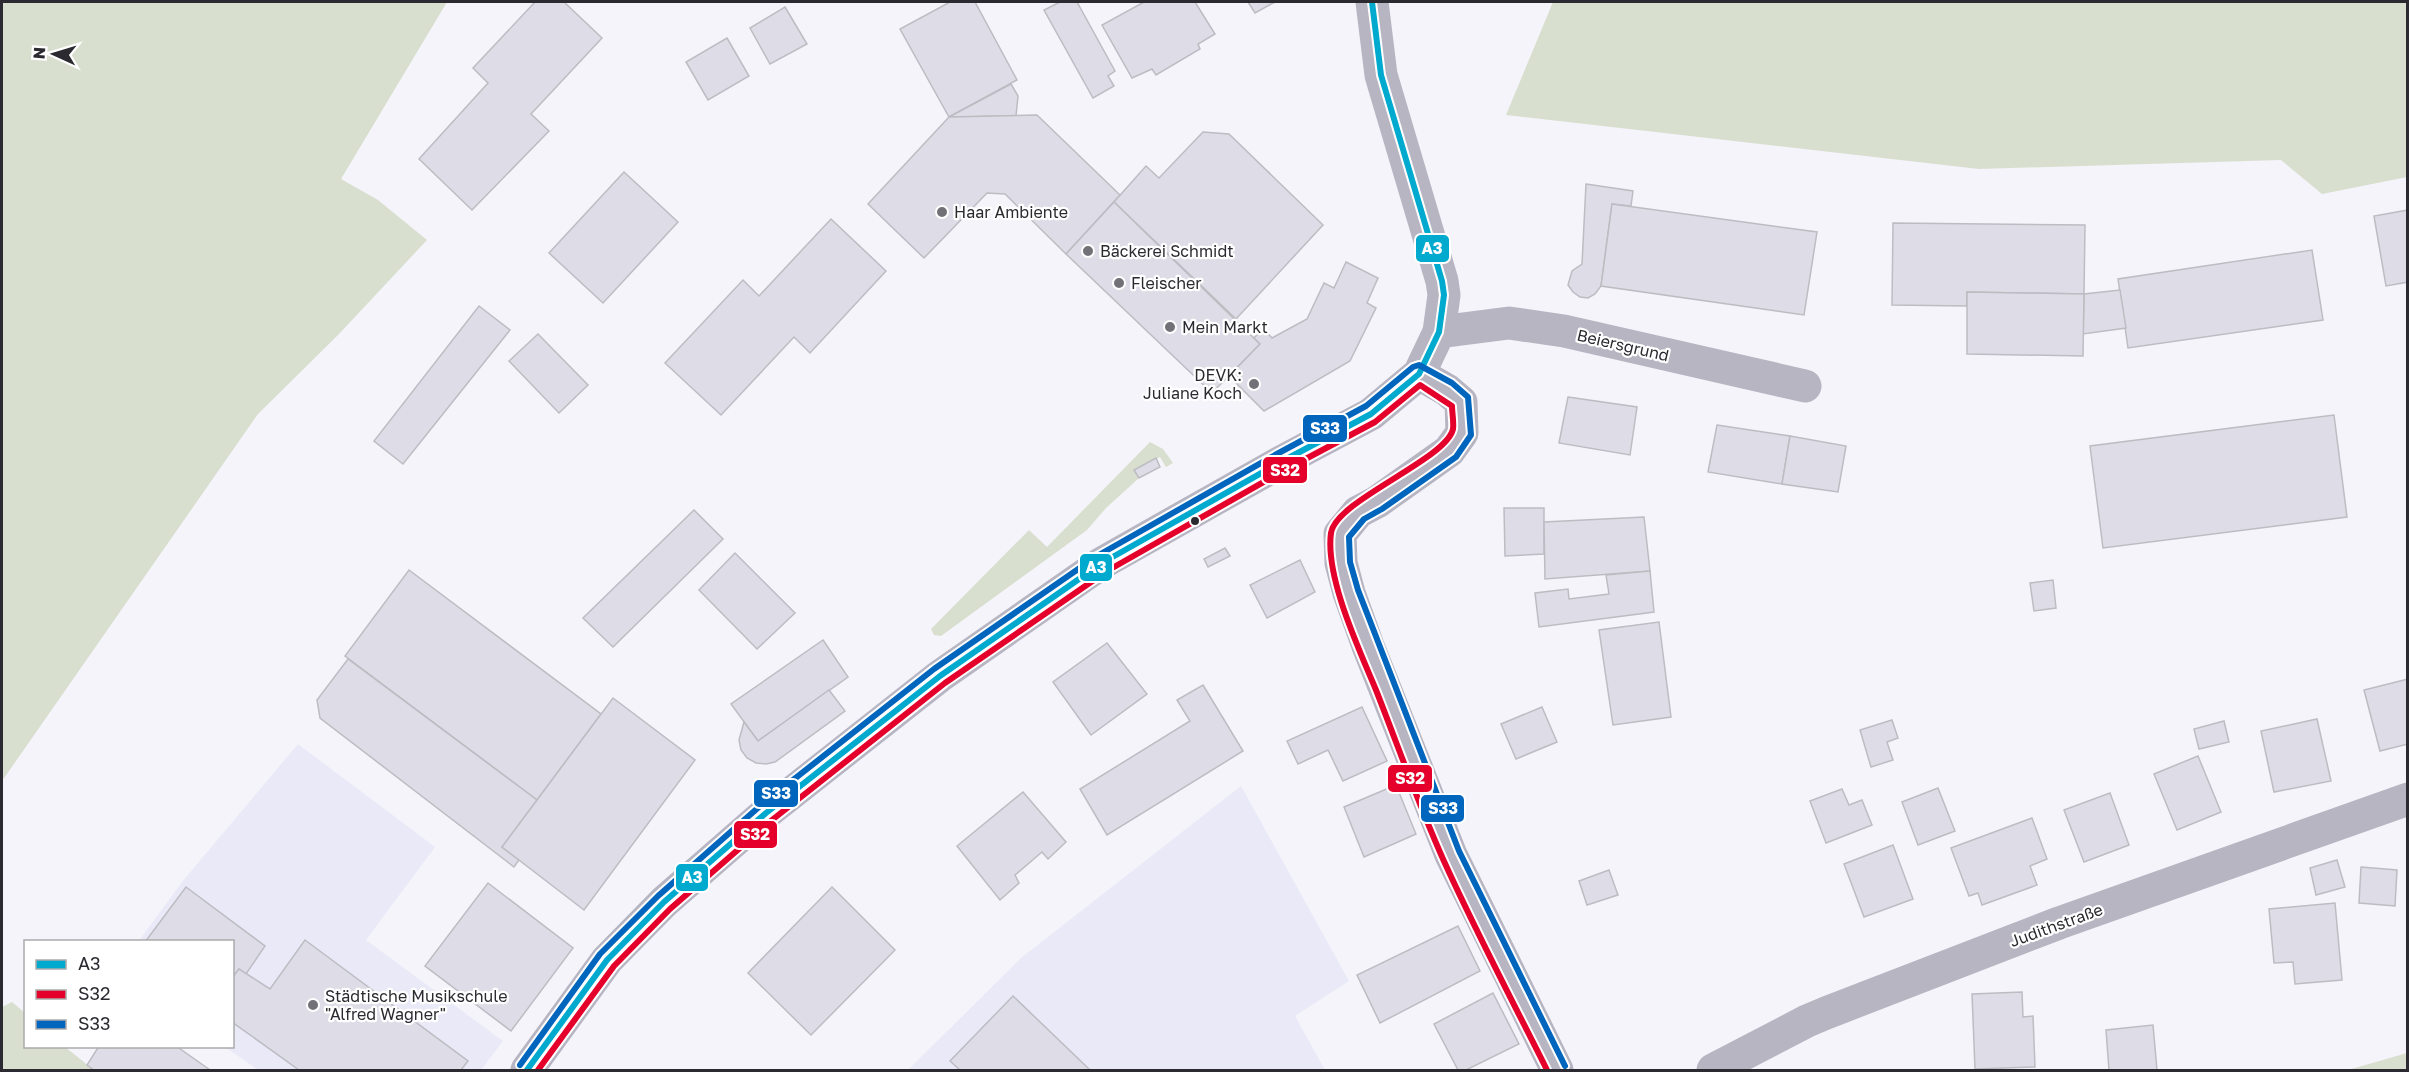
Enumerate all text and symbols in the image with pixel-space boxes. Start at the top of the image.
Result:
north arrow [24,24,84,84]
text: N [29,46,49,60]
place label: Haar Ambiente [954,202,1068,222]
marker: Haar Ambiente [935,205,949,219]
line badge: A3 [1415,234,1450,263]
text: A3 [1421,238,1443,258]
place label: Bäckerei Schmidt [1100,241,1234,261]
marker: Bäckerei Schmidt [1081,244,1095,258]
place label: Fleischer [1131,273,1202,293]
marker: Fleischer [1112,276,1126,290]
place label: Mein Markt [1182,317,1268,337]
marker: Mein Markt [1163,320,1177,334]
street label: Beiersgrund [1575,325,1671,365]
place label: DEVK: Juliane Koch [1143,365,1242,403]
marker: DEVK: Juliane Koch [1247,377,1261,391]
line badge: S33 [1302,414,1348,443]
text: S33 [1310,418,1340,438]
line badge: S32 [1262,456,1308,484]
text: S32 [1270,460,1300,480]
unlabelled marker [1189,515,1201,527]
line badge: A3 [1079,553,1113,582]
text: A3 [1085,557,1107,577]
line badge: S32 [1387,764,1433,793]
text: S32 [1395,768,1425,788]
line badge: S33 [753,779,799,808]
text: S33 [761,783,791,803]
line badge: S33 [1420,794,1465,823]
text: S33 [1428,798,1458,818]
line badge: S32 [733,820,778,849]
text: S32 [740,824,770,844]
line badge: A3 [675,863,709,892]
text: A3 [681,867,703,887]
street label: Judithstraße [2007,899,2105,951]
legend [24,940,234,1048]
text: A3 [78,952,101,974]
text: S32 [78,982,111,1004]
place label: Städtische Musikschule "Alfred Wagner" [325,986,507,1024]
marker: Städtische Musikschule "Alfred Wagner" [306,998,320,1012]
text: S33 [78,1012,111,1034]

